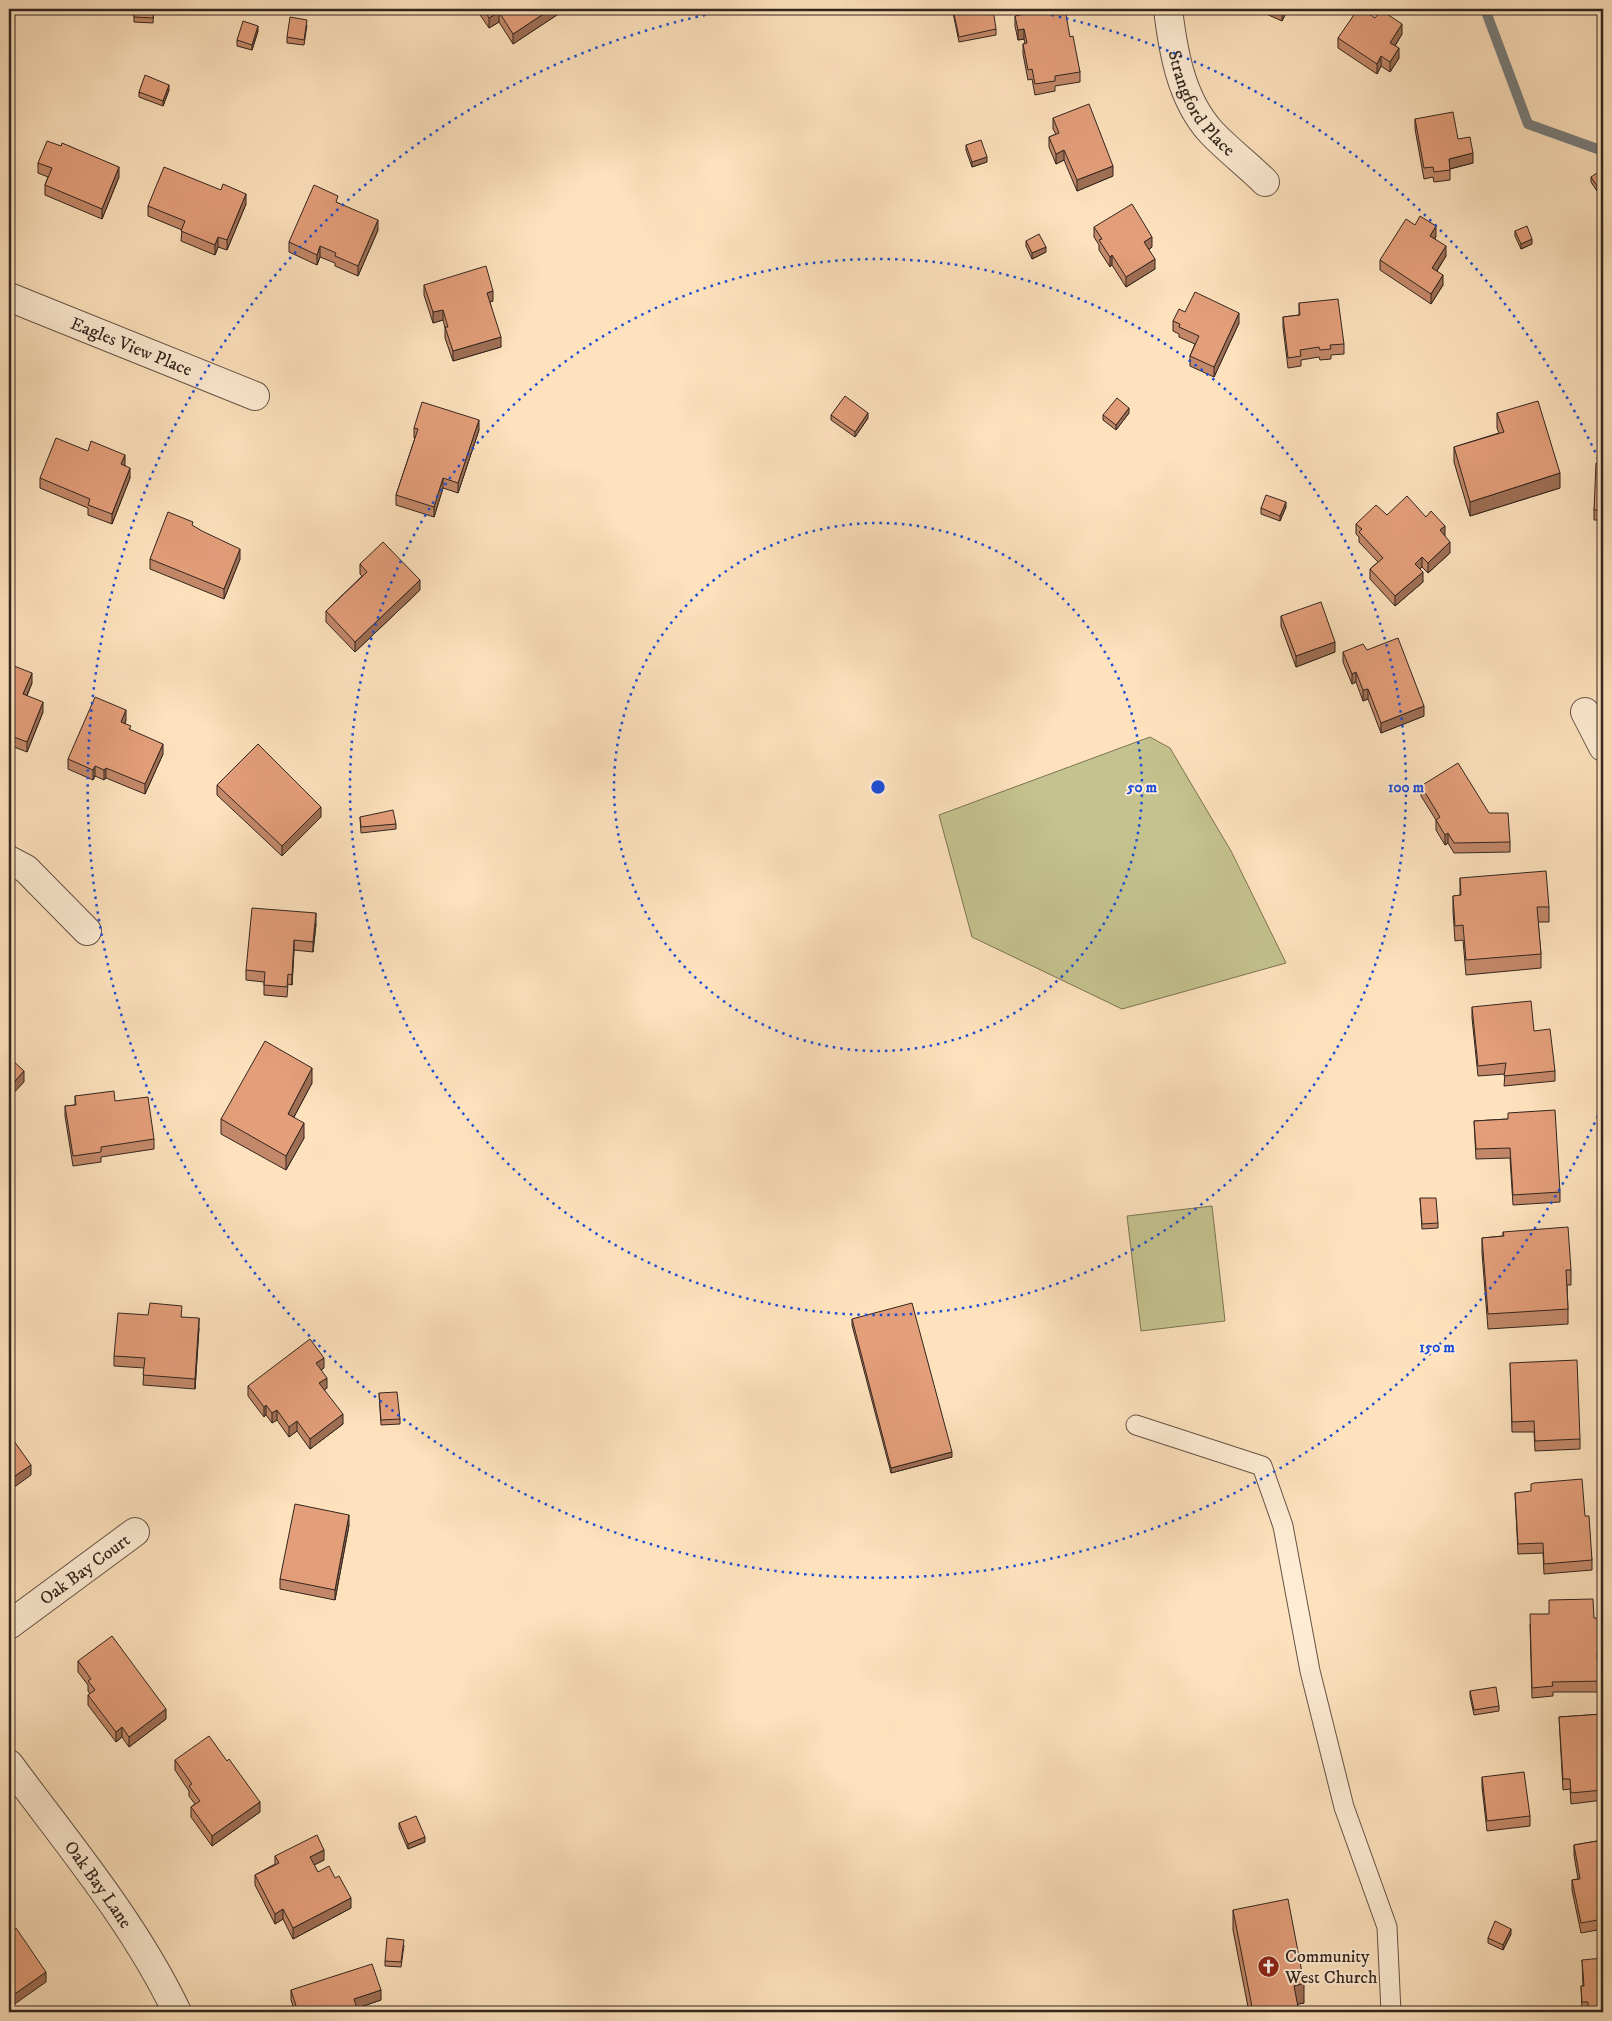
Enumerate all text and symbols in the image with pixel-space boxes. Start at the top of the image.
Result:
street label: Strangford Place [1163,48,1239,161]
street label: Eagles View Place [67,313,195,382]
centre of rings [869,778,887,796]
text: 50 m [1126,778,1158,797]
text: 100 m [1388,778,1425,797]
text: 150 m [1419,1338,1455,1357]
street label: Oak Bay Court [36,1529,135,1610]
street label: Oak Bay Lane [59,1837,136,1933]
place label: Community West Church [1284,1946,1378,1989]
church icon: Community West Church [1257,1954,1281,1978]

